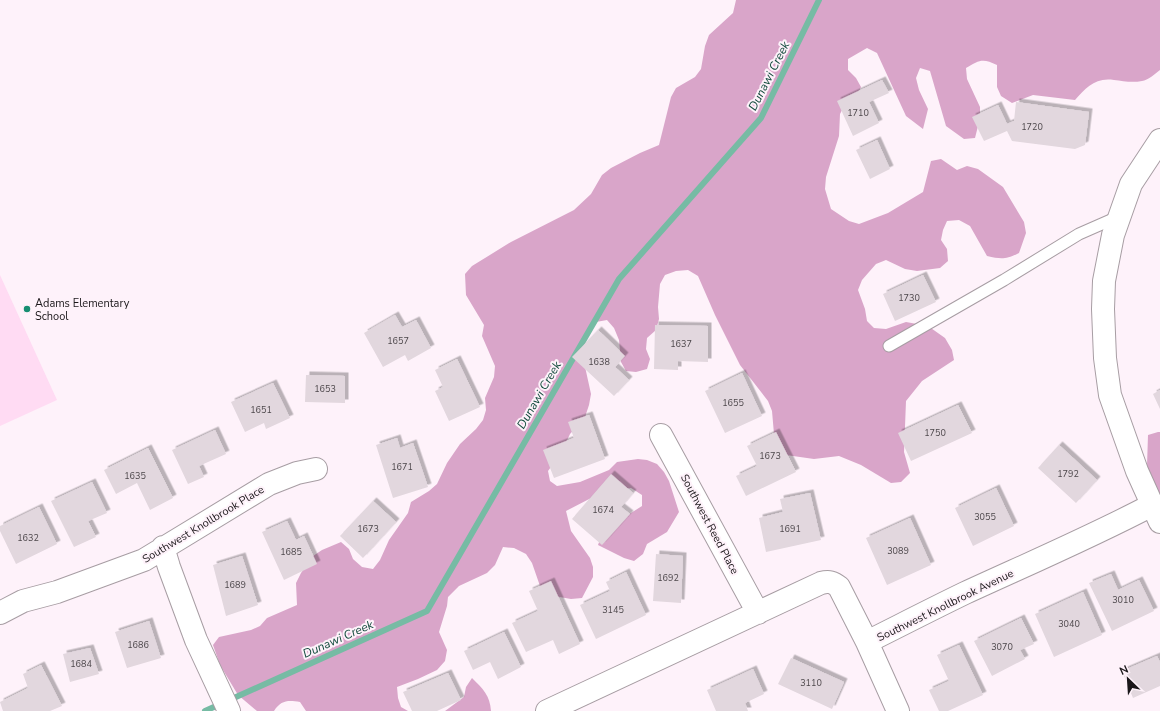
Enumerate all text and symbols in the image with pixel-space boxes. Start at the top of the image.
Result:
water label: Dunawi Creek [745,38,794,113]
house number: 1710 [847,107,869,119]
house number: 1720 [1021,121,1043,133]
house number: 1730 [898,292,920,304]
place label: Adams Elementary School [35,296,130,324]
marker: Adams Elementary School [22,304,32,314]
house number: 1657 [387,335,409,347]
house number: 1637 [670,338,692,350]
house number: 1638 [588,356,610,368]
water label: Dunawi Creek [513,357,565,432]
house number: 1653 [314,383,336,395]
house number: 1655 [722,397,744,409]
house number: 1651 [250,404,272,416]
house number: 1750 [924,427,946,439]
house number: 1673 [759,450,781,462]
house number: 1671 [391,461,413,473]
house number: 1792 [1057,468,1079,480]
house number: 1635 [124,470,146,482]
street label: Southwest Reed Place [677,472,742,577]
street label: Southwest Knollbrook Place [140,482,267,567]
house number: 1674 [592,504,614,516]
house number: 3055 [974,511,996,523]
house number: 1673 [357,523,379,535]
house number: 1691 [779,523,801,535]
house number: 1632 [17,532,39,544]
house number: 3089 [887,545,909,557]
house number: 1685 [280,546,302,558]
street label: Southwest Knollbrook Avenue [874,566,1016,645]
house number: 1692 [657,572,679,584]
house number: 1689 [224,579,246,591]
house number: 3010 [1112,594,1134,606]
house number: 3145 [602,604,624,616]
water label: Dunawi Creek [300,616,377,662]
house number: 3040 [1058,618,1080,630]
house number: 1686 [127,639,149,651]
house number: 3070 [991,641,1013,653]
house number: 1684 [70,658,92,670]
north arrow [1108,659,1148,699]
text: N [1117,662,1131,679]
house number: 3110 [800,677,822,689]

